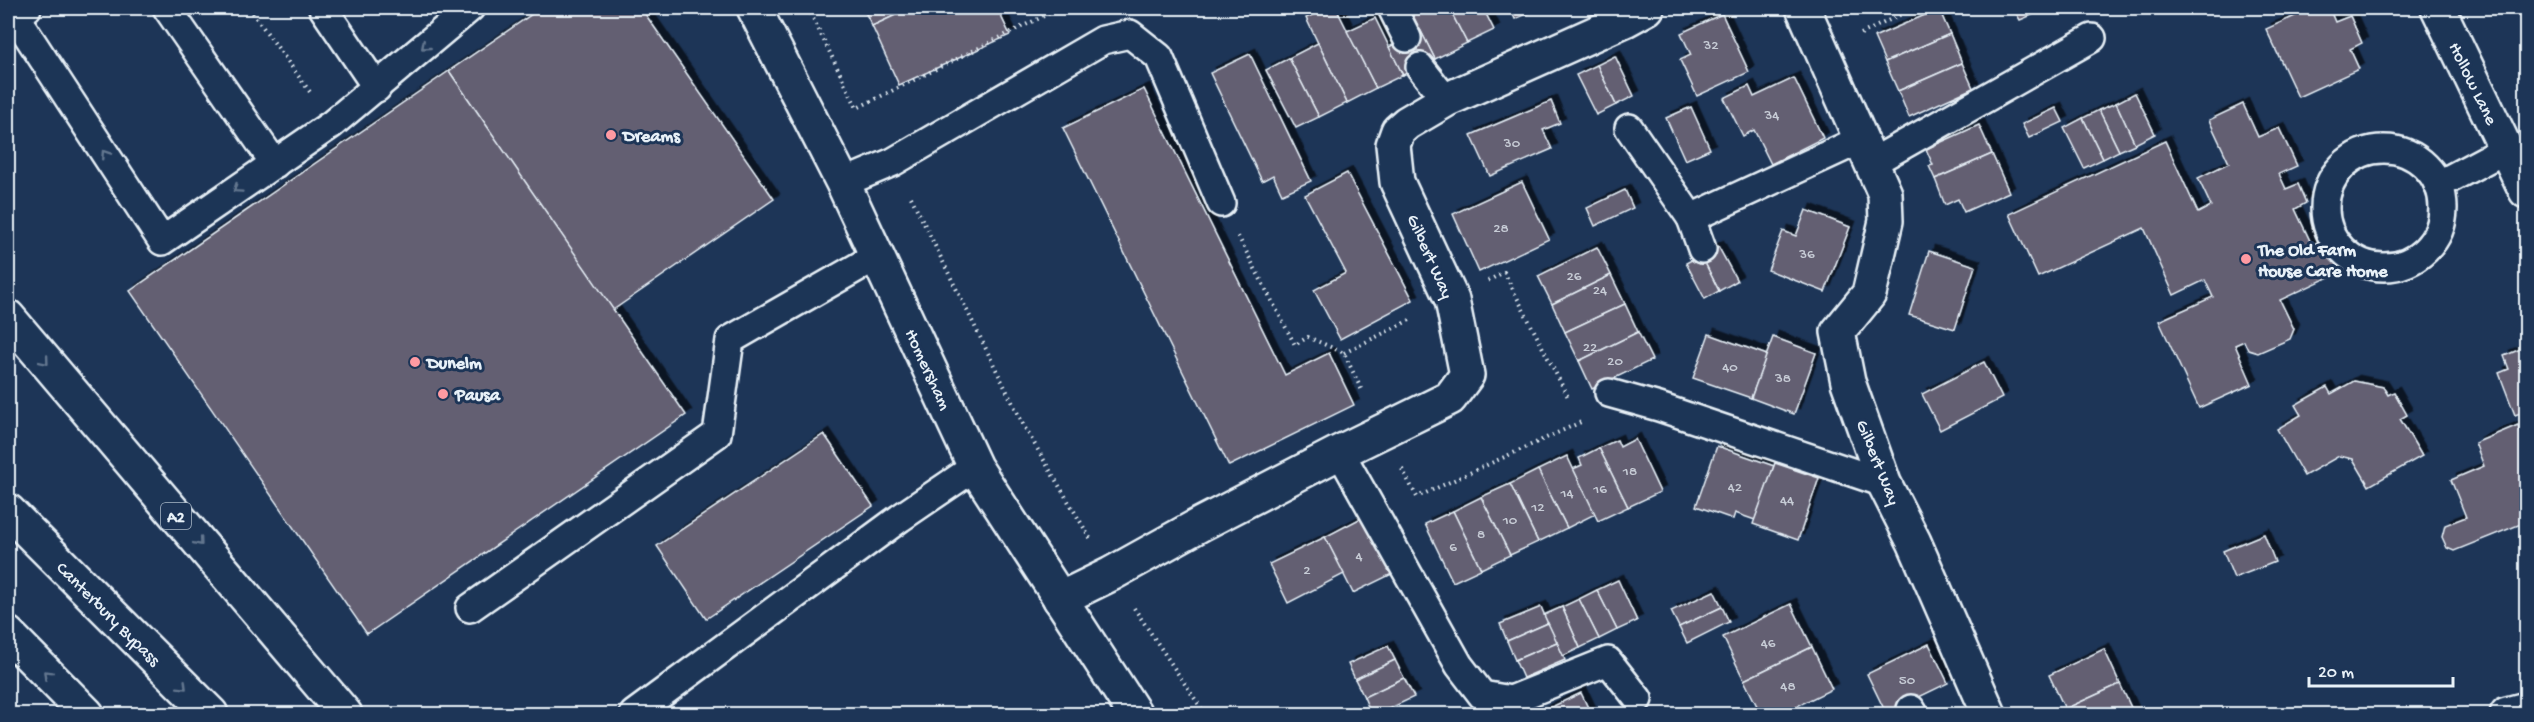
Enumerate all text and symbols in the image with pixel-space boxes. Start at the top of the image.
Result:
house number: 32 [1702,37,1719,55]
one-way arrow [421,39,432,50]
street label: Hollow Lane [2443,39,2501,130]
house number: 34 [1764,107,1779,125]
place label: Dreams [621,127,681,148]
marker: Dreams [604,128,618,142]
house number: 30 [1503,135,1521,153]
one-way arrow [101,150,112,161]
one-way arrow [233,182,244,193]
street label: Gilbert Way [1401,212,1457,303]
house number: 28 [1493,220,1509,238]
place label: The Old Farm House Care Home [2256,241,2388,283]
house number: 36 [1798,246,1815,264]
marker: The Old Farm House Care Home [2239,252,2253,266]
house number: 26 [1567,268,1582,286]
house number: 24 [1593,282,1607,300]
street label: Homersham [899,326,955,414]
house number: 22 [1583,339,1597,357]
house number: 20 [1607,353,1623,371]
one-way arrow [38,354,49,365]
place label: Dunelm [425,354,482,375]
marker: Dunelm [408,355,422,369]
house number: 40 [1722,359,1738,377]
house number: 38 [1774,370,1791,388]
place label: Pausa [454,386,501,407]
marker: Pausa [436,387,450,401]
street label: Gilbert Way [1850,417,1903,509]
house number: 18 [1622,463,1637,481]
house number: 42 [1728,479,1742,497]
house number: 16 [1592,481,1607,499]
house number: 14 [1559,485,1574,503]
house number: 44 [1780,492,1794,510]
house number: 12 [1530,499,1545,517]
road number: A2 [161,503,191,529]
house number: 10 [1502,512,1518,530]
house number: 8 [1477,526,1485,544]
one-way arrow [192,535,203,546]
house number: 6 [1449,539,1457,557]
house number: 4 [1355,548,1363,566]
street label: Canterbury Bypass [51,558,165,672]
house number: 2 [1303,562,1311,580]
house number: 46 [1761,635,1776,653]
scale bar [2309,650,2453,688]
text: 20 m [2318,663,2354,684]
one-way arrow [44,671,55,682]
house number: 50 [1899,672,1916,690]
house number: 48 [1780,678,1796,696]
one-way arrow [176,679,186,690]

